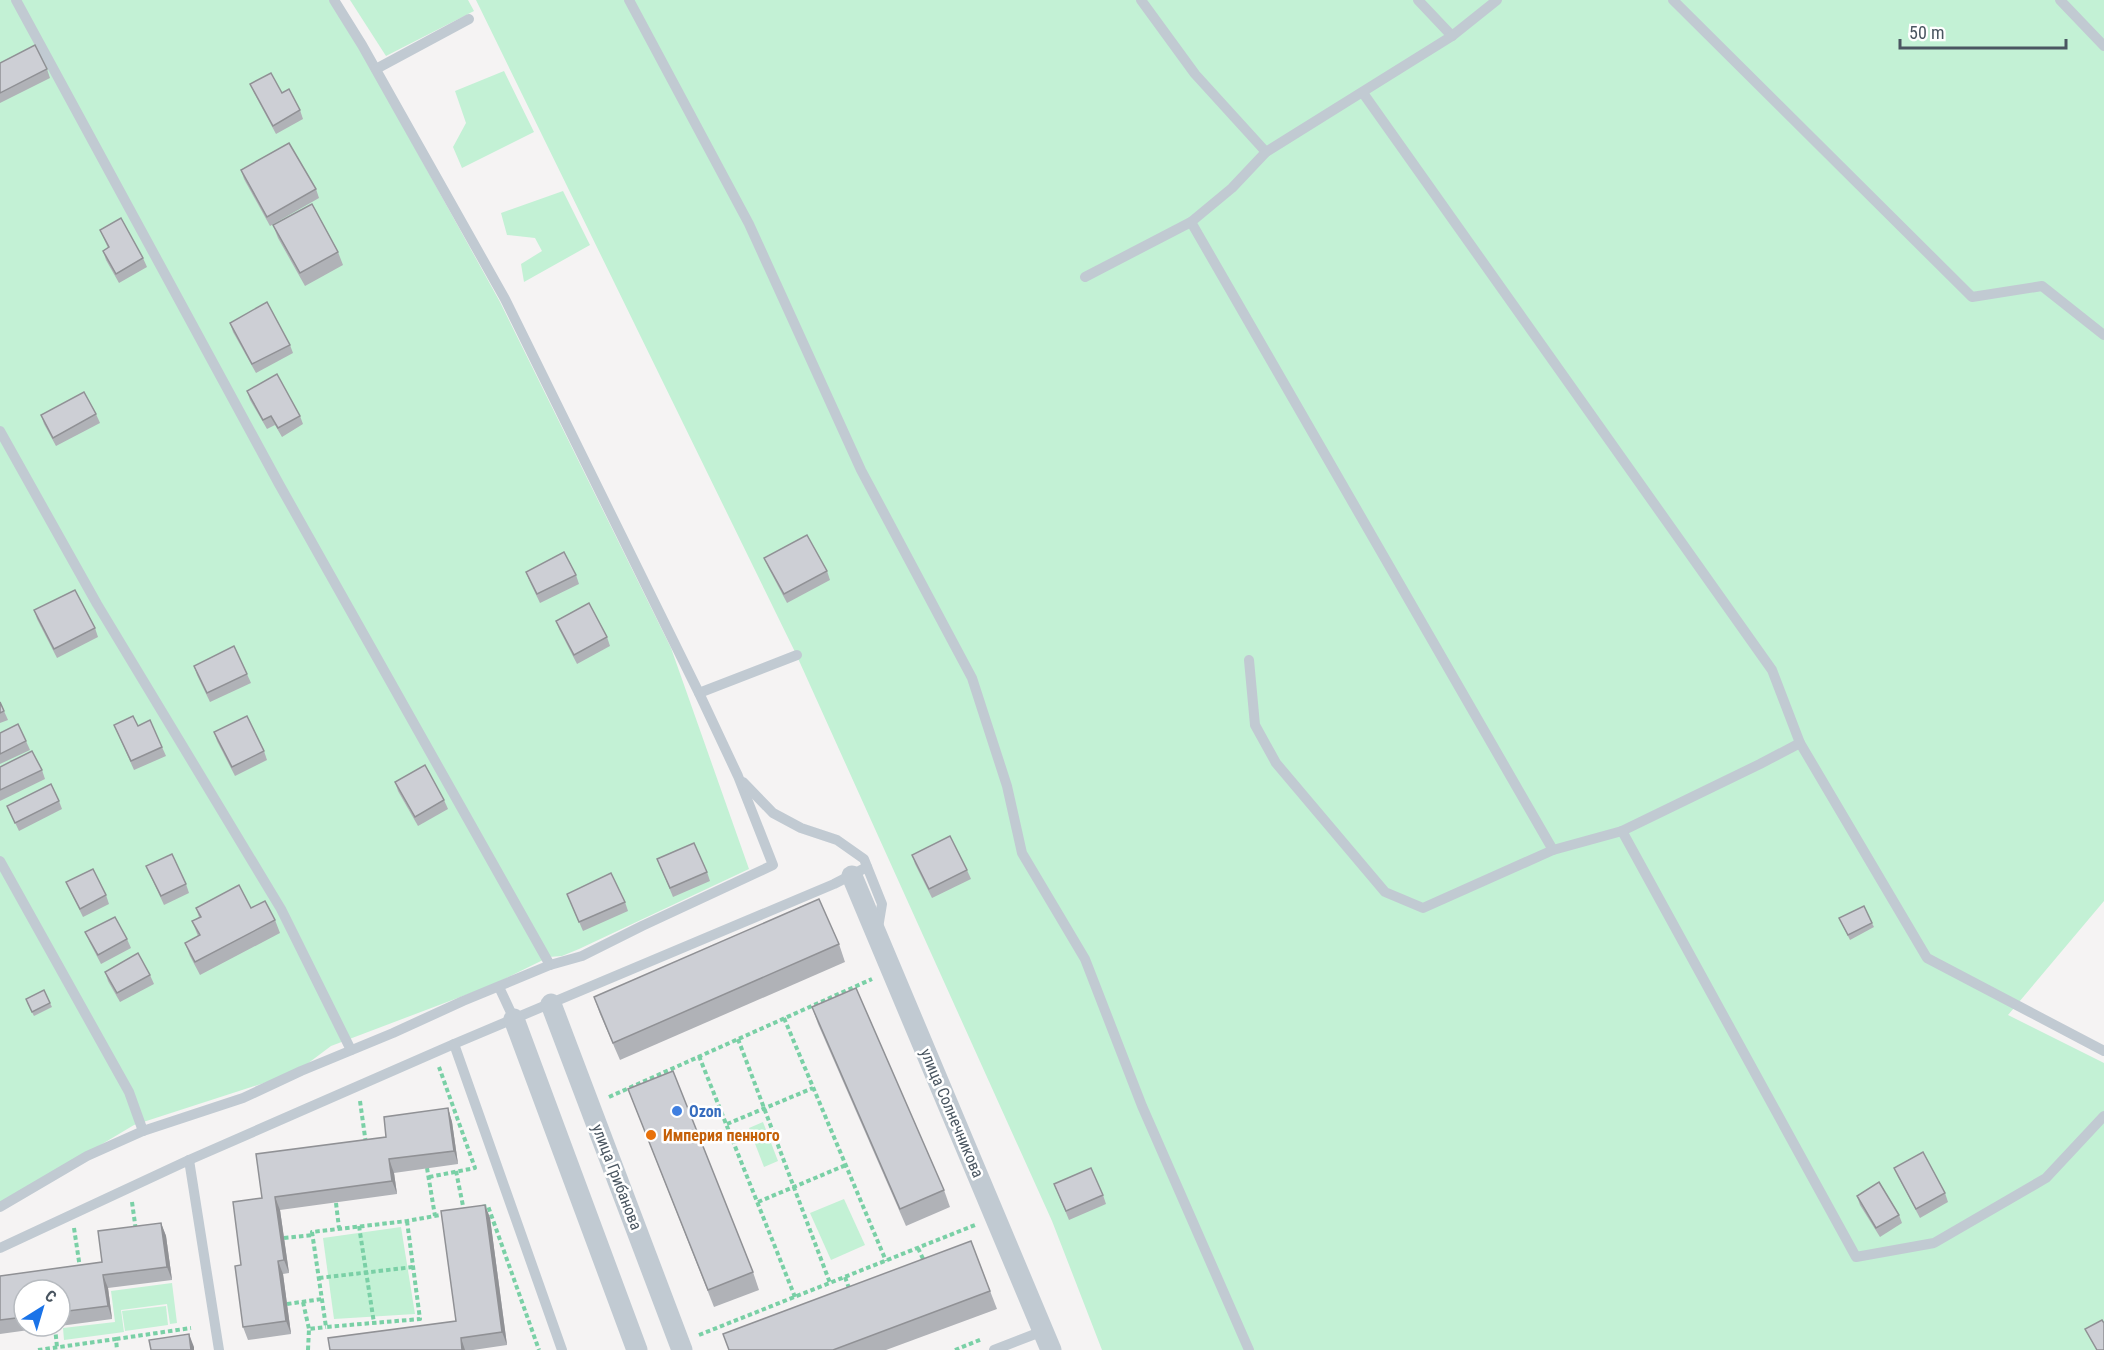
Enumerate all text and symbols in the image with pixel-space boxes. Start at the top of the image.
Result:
scale bar [1900,12,2066,50]
text: 50 m [1909,22,1944,43]
street label: улица Солнечникова [916,1046,988,1180]
place label: Ozon [689,1102,722,1121]
marker: Ozon [670,1104,684,1118]
street label: улица Грибанова [588,1121,646,1233]
place label: Империя пенного [663,1126,780,1145]
marker: Империя пенного [644,1128,658,1142]
north arrow [12,1278,72,1338]
text: С [41,1286,60,1307]

